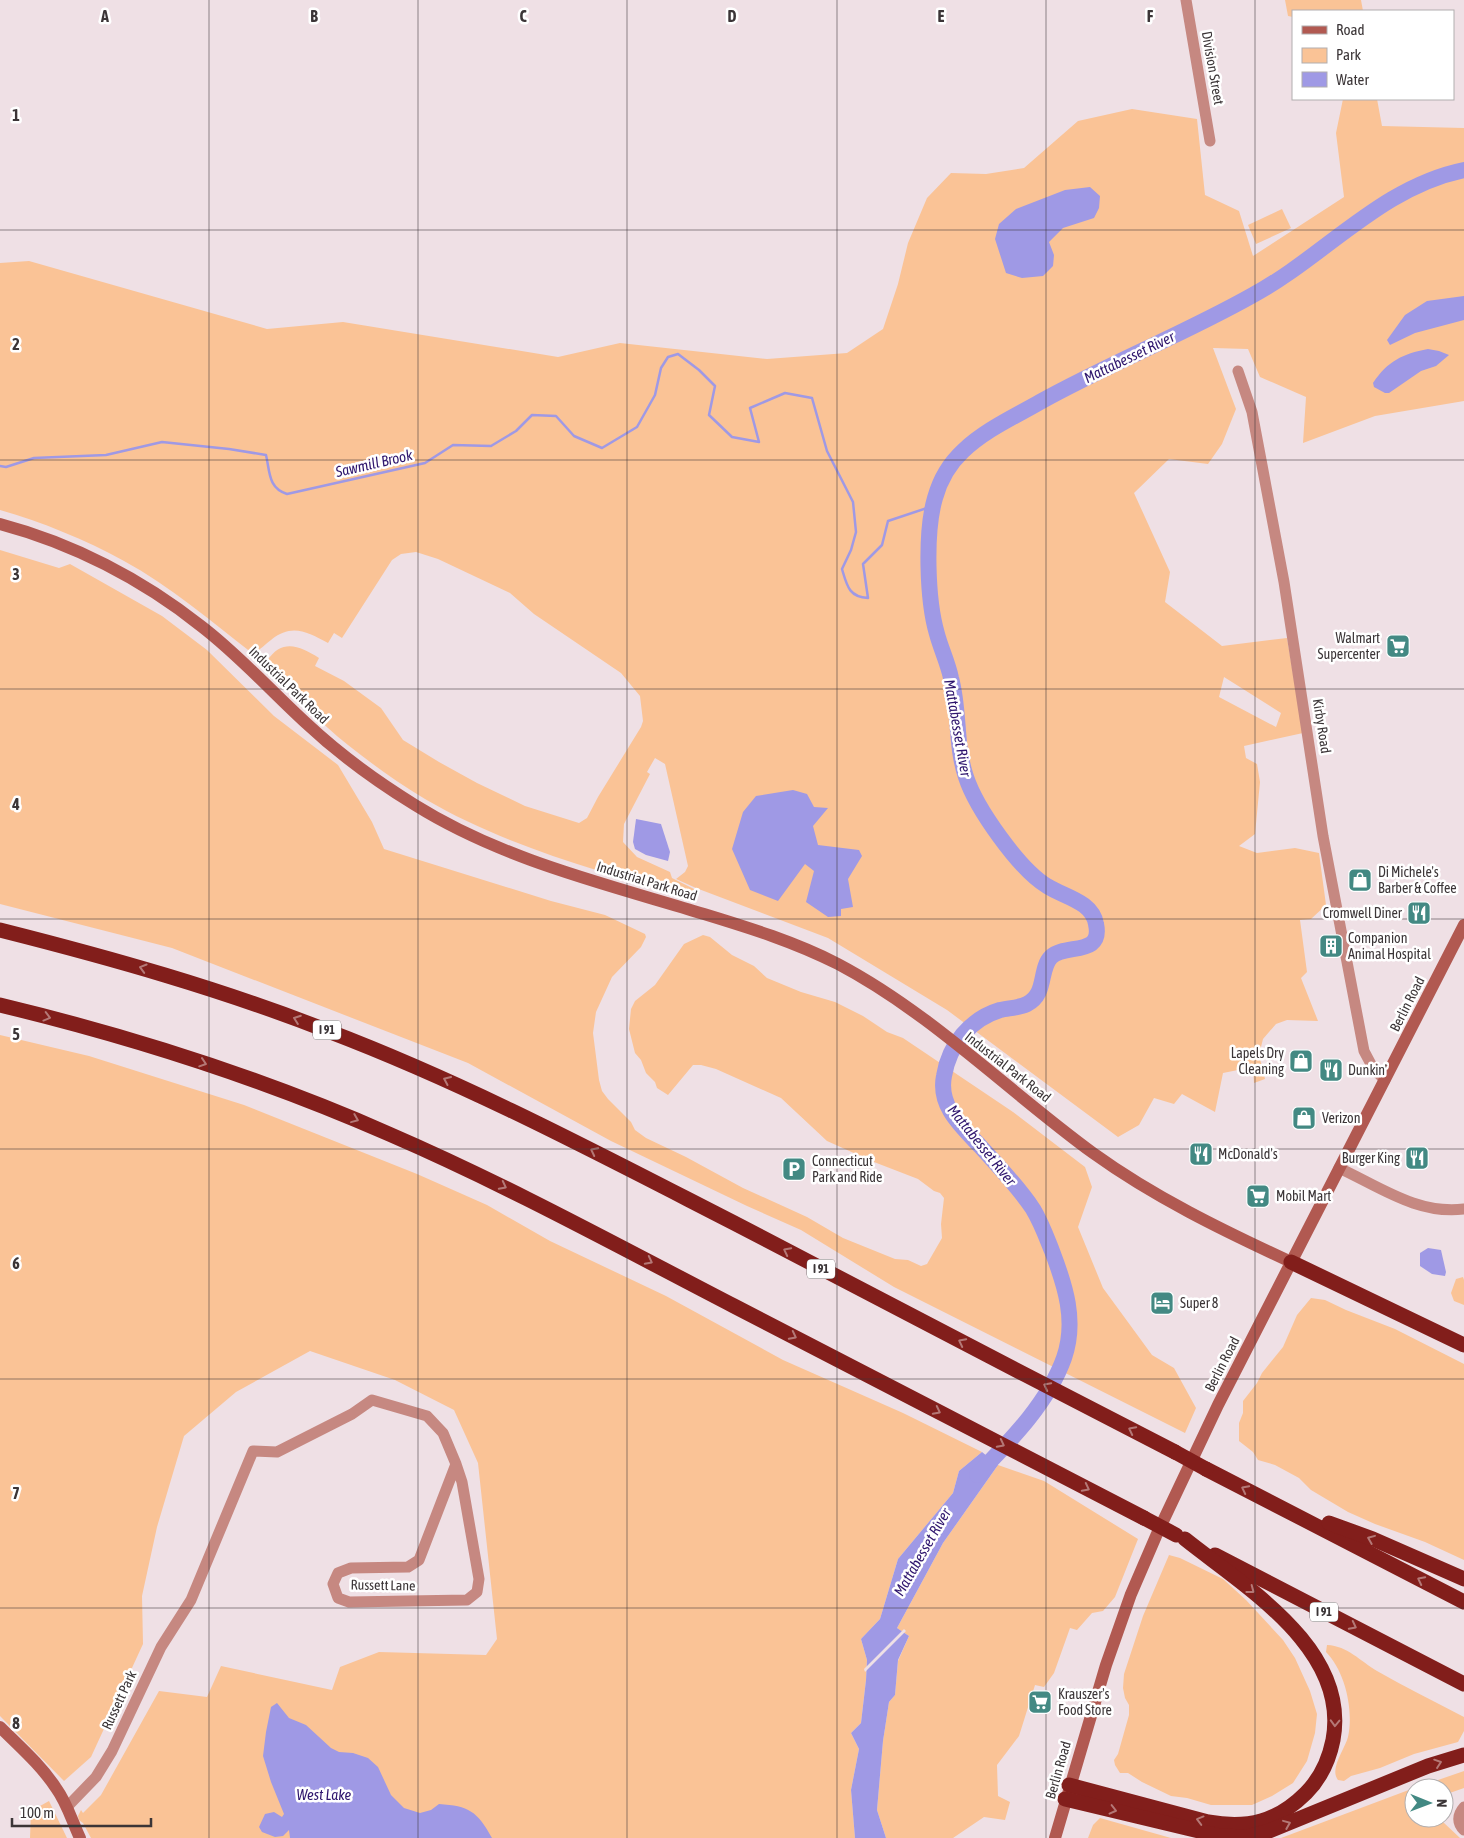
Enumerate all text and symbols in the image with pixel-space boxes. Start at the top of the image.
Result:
text: A [100,7,109,25]
text: B [310,7,318,25]
text: C [519,7,527,25]
text: D [728,7,737,25]
text: E [938,7,945,25]
text: F [1147,7,1154,25]
legend [1292,10,1454,100]
text: Road [1336,21,1365,38]
street label: Division Street [1199,30,1227,106]
text: Park [1336,46,1361,63]
text: Water [1336,71,1369,88]
text: 1 [12,106,20,124]
water label: Mattabesset River [1081,328,1177,386]
text: 2 [12,335,20,353]
water label: Sawmill Brook [333,446,414,480]
text: 3 [12,565,20,583]
place label: Walmart Supercenter [1318,630,1381,662]
supermarket icon: Walmart Supercenter [1385,633,1411,659]
street label: Industrial Park Road [246,643,332,727]
water label: Mattabesset River [941,678,975,778]
street label: Kirby Road [1310,698,1334,754]
text: 4 [11,795,20,813]
street label: Industrial Park Road [595,858,699,904]
place label: Di Michele's Barber & Coffee [1378,864,1457,896]
shop icon: Di Michele's Barber & Coffee [1347,867,1373,893]
restaurant icon: Cromwell Diner [1406,900,1432,926]
place label: Cromwell Diner [1323,905,1403,921]
place label: Companion Animal Hospital [1348,930,1431,962]
building icon: Companion Animal Hospital [1318,933,1344,959]
one-way arrow [139,963,147,973]
street label: Berlin Road [1386,974,1428,1034]
one-way arrow [43,1011,52,1022]
one-way arrow [293,1015,302,1025]
road number: I 91 [313,1020,341,1040]
text: 5 [12,1025,20,1043]
street label: Industrial Park Road [962,1029,1054,1105]
place label: Lapels Dry Cleaning [1231,1045,1284,1077]
shop icon: Lapels Dry Cleaning [1288,1048,1314,1074]
one-way arrow [198,1057,207,1067]
restaurant icon: Dunkin' [1318,1057,1344,1083]
place label: Dunkin' [1348,1062,1387,1078]
one-way arrow [443,1076,452,1087]
water label: Mattabesset River [944,1101,1020,1189]
shop icon: Verizon [1291,1105,1317,1131]
place label: Verizon [1322,1110,1360,1126]
one-way arrow [350,1113,359,1124]
restaurant icon: McDonald's [1188,1141,1214,1167]
restaurant icon: Burger King [1404,1145,1430,1171]
place label: McDonald's [1218,1146,1278,1162]
one-way arrow [590,1147,599,1157]
place label: Burger King [1342,1150,1400,1166]
place label: Connecticut Park and Ride [812,1153,882,1185]
parking icon: Connecticut Park and Ride [781,1156,807,1182]
one-way arrow [498,1180,507,1191]
supermarket icon: Mobil Mart [1245,1183,1271,1209]
place label: Mobil Mart [1276,1188,1331,1204]
one-way arrow [783,1247,792,1257]
text: 6 [12,1254,20,1272]
one-way arrow [644,1255,653,1265]
road number: I 91 [807,1260,835,1278]
hotel icon: Super 8 [1149,1290,1175,1316]
place label: Super 8 [1180,1295,1219,1311]
one-way arrow [788,1330,797,1340]
street label: Berlin Road [1201,1334,1243,1394]
one-way arrow [958,1338,967,1348]
one-way arrow [1043,1382,1052,1392]
one-way arrow [932,1405,941,1415]
one-way arrow [1128,1426,1137,1436]
one-way arrow [995,1438,1004,1448]
one-way arrow [1080,1482,1089,1492]
text: 7 [12,1484,20,1502]
one-way arrow [1242,1485,1251,1495]
water label: Mattabesset River [890,1505,954,1599]
one-way arrow [1367,1535,1376,1545]
street label: Russett Lane [350,1576,416,1594]
one-way arrow [1417,1576,1426,1586]
one-way arrow [1245,1585,1254,1593]
road number: I 91 [1310,1602,1338,1621]
one-way arrow [1347,1620,1356,1630]
street label: Russett Park [98,1668,140,1732]
place label: Krauszer's Food Store [1058,1686,1112,1718]
supermarket icon: Krauszer's Food Store [1027,1689,1053,1715]
text: 8 [12,1714,20,1732]
one-way arrow [1330,1720,1340,1727]
street label: Berlin Road [1042,1739,1074,1801]
one-way arrow [1433,1759,1442,1769]
north arrow [1404,1778,1454,1828]
water label: West Lake [297,1786,352,1803]
scale bar [12,1796,151,1828]
text: N [1434,1799,1450,1807]
text: 100 m [20,1804,54,1821]
one-way arrow [1108,1804,1117,1815]
one-way arrow [1196,1815,1205,1826]
one-way arrow [1283,1820,1291,1830]

